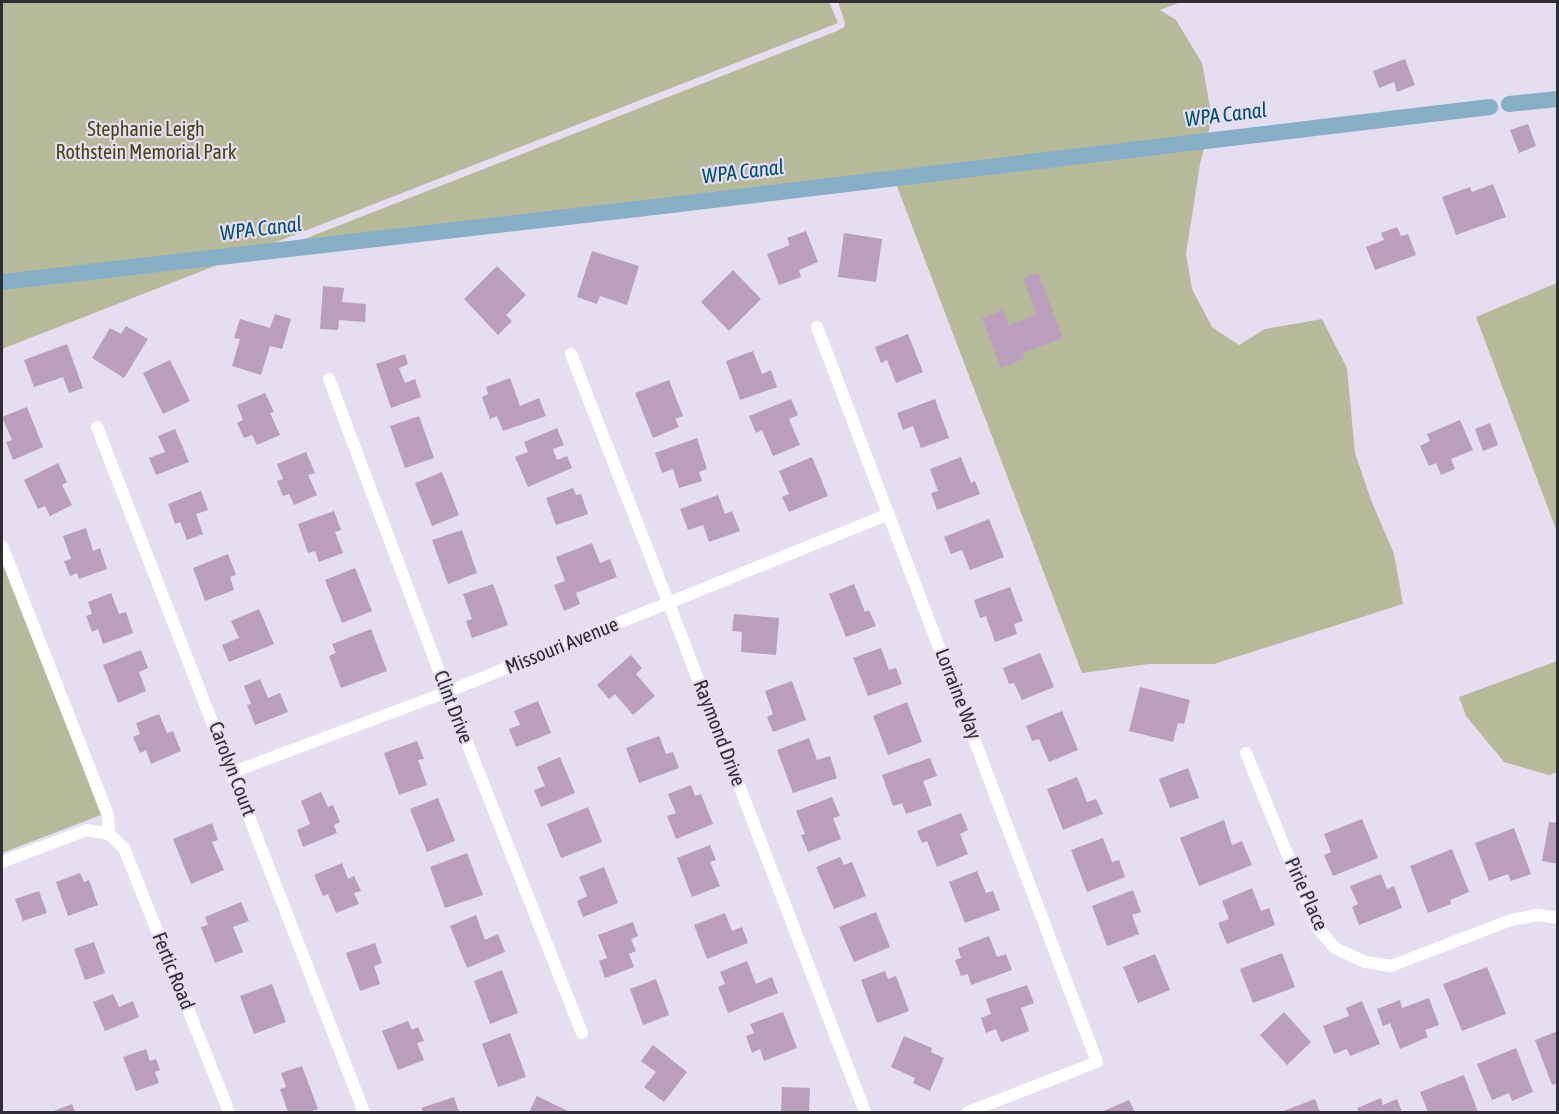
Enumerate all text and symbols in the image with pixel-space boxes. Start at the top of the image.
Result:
water label: WPA Canal [1183,97,1269,133]
park label: Stephanie Leigh Rothstein Memorial Park [55,118,237,165]
water label: WPA Canal [700,154,786,190]
water label: WPA Canal [218,211,304,247]
street label: Missouri Avenue [502,612,622,680]
street label: Lorraine Way [930,645,986,743]
street label: Clint Drive [428,667,478,747]
street label: Raymond Drive [688,676,750,790]
street label: Carolyn Court [203,719,261,819]
street label: Pirie Place [1279,854,1333,934]
street label: Fertic Road [147,929,199,1013]

